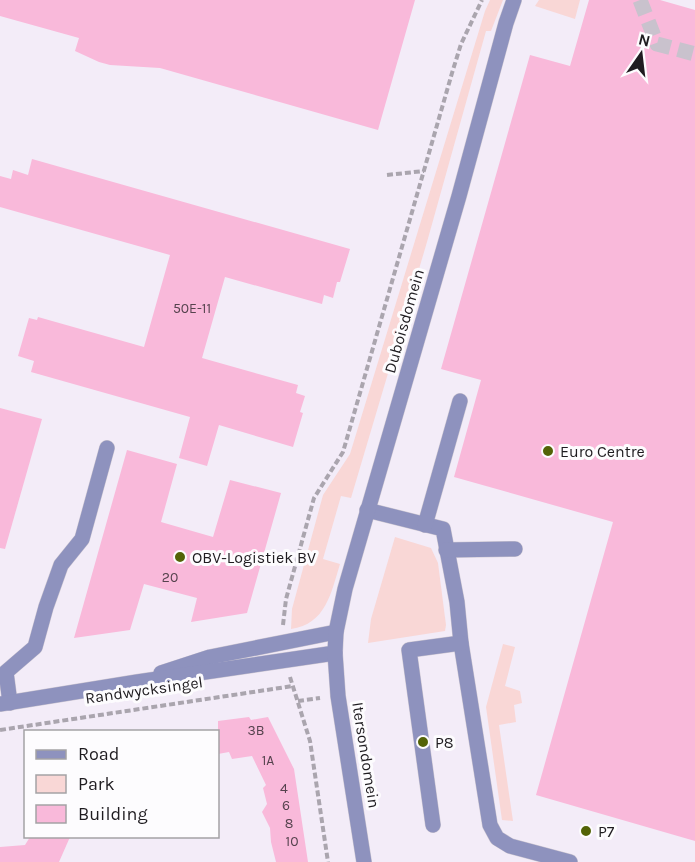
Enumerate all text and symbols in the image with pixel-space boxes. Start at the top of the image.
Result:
north arrow [611,24,671,84]
text: N [637,29,652,51]
street label: Duboisdomein [380,267,428,375]
house number: 50E-11 [173,300,211,317]
place label: Euro Centre [560,442,645,461]
marker: Euro Centre [541,444,555,458]
place label: OBV-Logistiek BV [192,548,316,567]
marker: OBV-Logistiek BV [173,550,187,564]
house number: 20 [162,569,178,586]
street label: Randwycksingel [84,672,204,708]
street label: Itersondomein [348,701,384,809]
house number: 3B [248,722,264,739]
legend [24,730,219,838]
place label: P8 [435,733,454,752]
marker: P8 [416,735,430,749]
text: Road [78,743,119,765]
house number: 1A [262,752,274,769]
text: Park [78,773,115,795]
house number: 4 [280,780,288,797]
house number: 6 [282,797,290,814]
text: Building [78,803,148,825]
house number: 8 [285,815,293,832]
place label: P7 [598,822,615,841]
marker: P7 [579,824,593,838]
house number: 10 [286,833,298,850]

